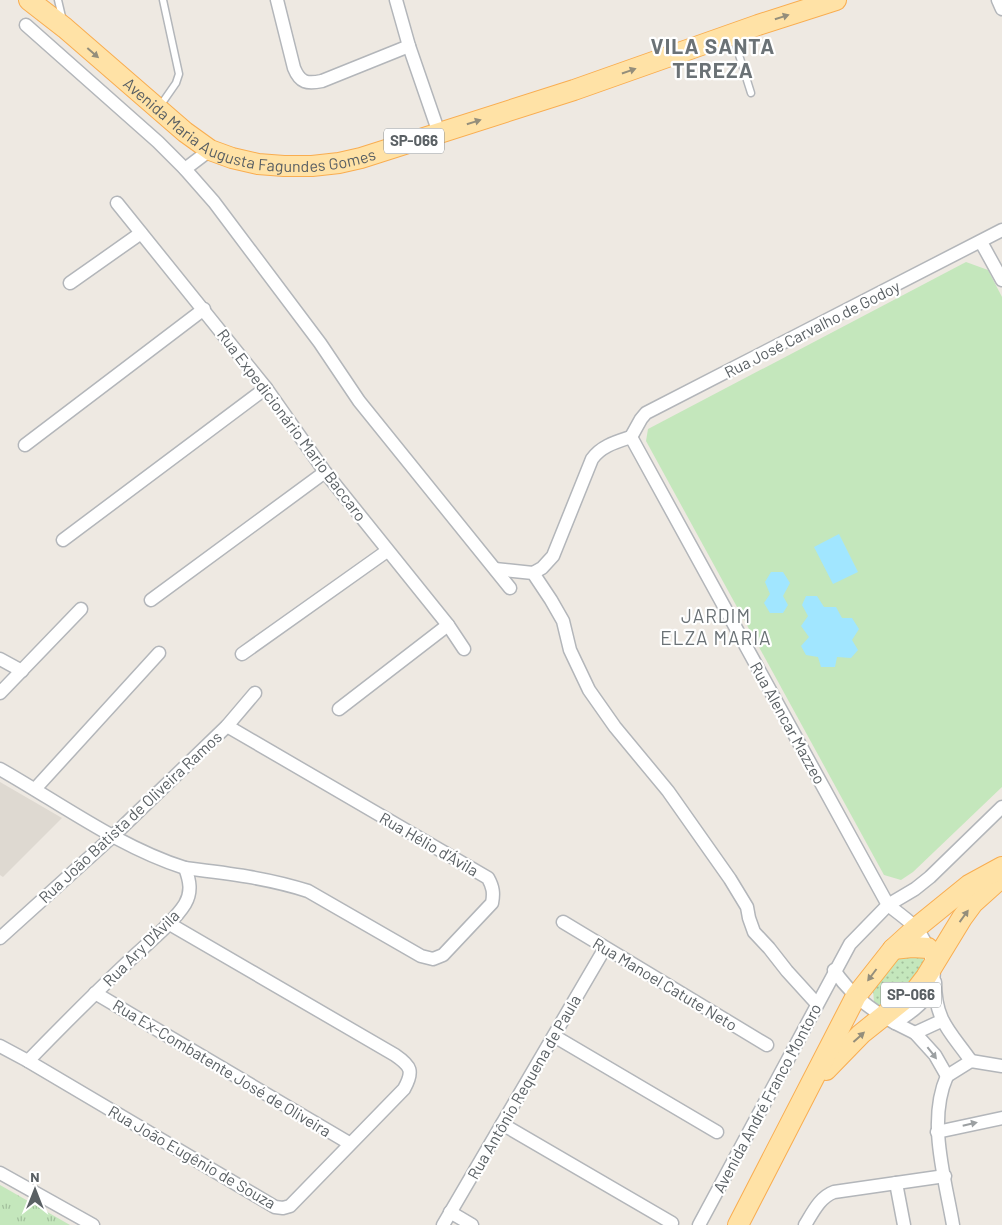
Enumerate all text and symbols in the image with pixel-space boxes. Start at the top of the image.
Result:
one-way arrow [775,13,790,21]
district label: VILA SANTA TEREZA [651,33,775,82]
one-way arrow [87,47,99,59]
one-way arrow [622,67,637,75]
street label: Avenida Maria Augusta Fagundes Gomes [120,73,378,175]
one-way arrow [467,117,482,125]
road number: SP-066 [384,128,444,154]
street label: Rua José Carvalho de Godoy [721,276,903,381]
street label: Rua Expedicionário Mario Baccaro [214,325,371,525]
district label: JARDIM ELZA MARIA [660,604,772,649]
street label: Rua Alencar Mazzeo [747,658,830,787]
street label: Rua João Batista de Oliveira Ramos [34,727,225,907]
street label: Rua Hélio d'Ávila [376,808,482,880]
street label: Rua Ary D'Ávila [99,906,183,990]
one-way arrow [959,909,969,923]
street label: Rua Manoel Catute Neto [590,933,741,1034]
one-way arrow [866,968,877,981]
road number: SP-066 [881,982,941,1008]
street label: Rua Antônio Requena de Paula [463,991,584,1182]
street label: Rua Ex-Combatente José de Oliveira [110,995,335,1140]
street label: Avenida André Franco Montoro [709,1000,825,1196]
one-way arrow [852,1031,864,1043]
one-way arrow [927,1046,938,1059]
street label: Rua João Eugênio de Souza [105,1101,279,1212]
one-way arrow [962,1120,978,1128]
north arrow [10,1165,60,1215]
text: N [30,1168,40,1185]

